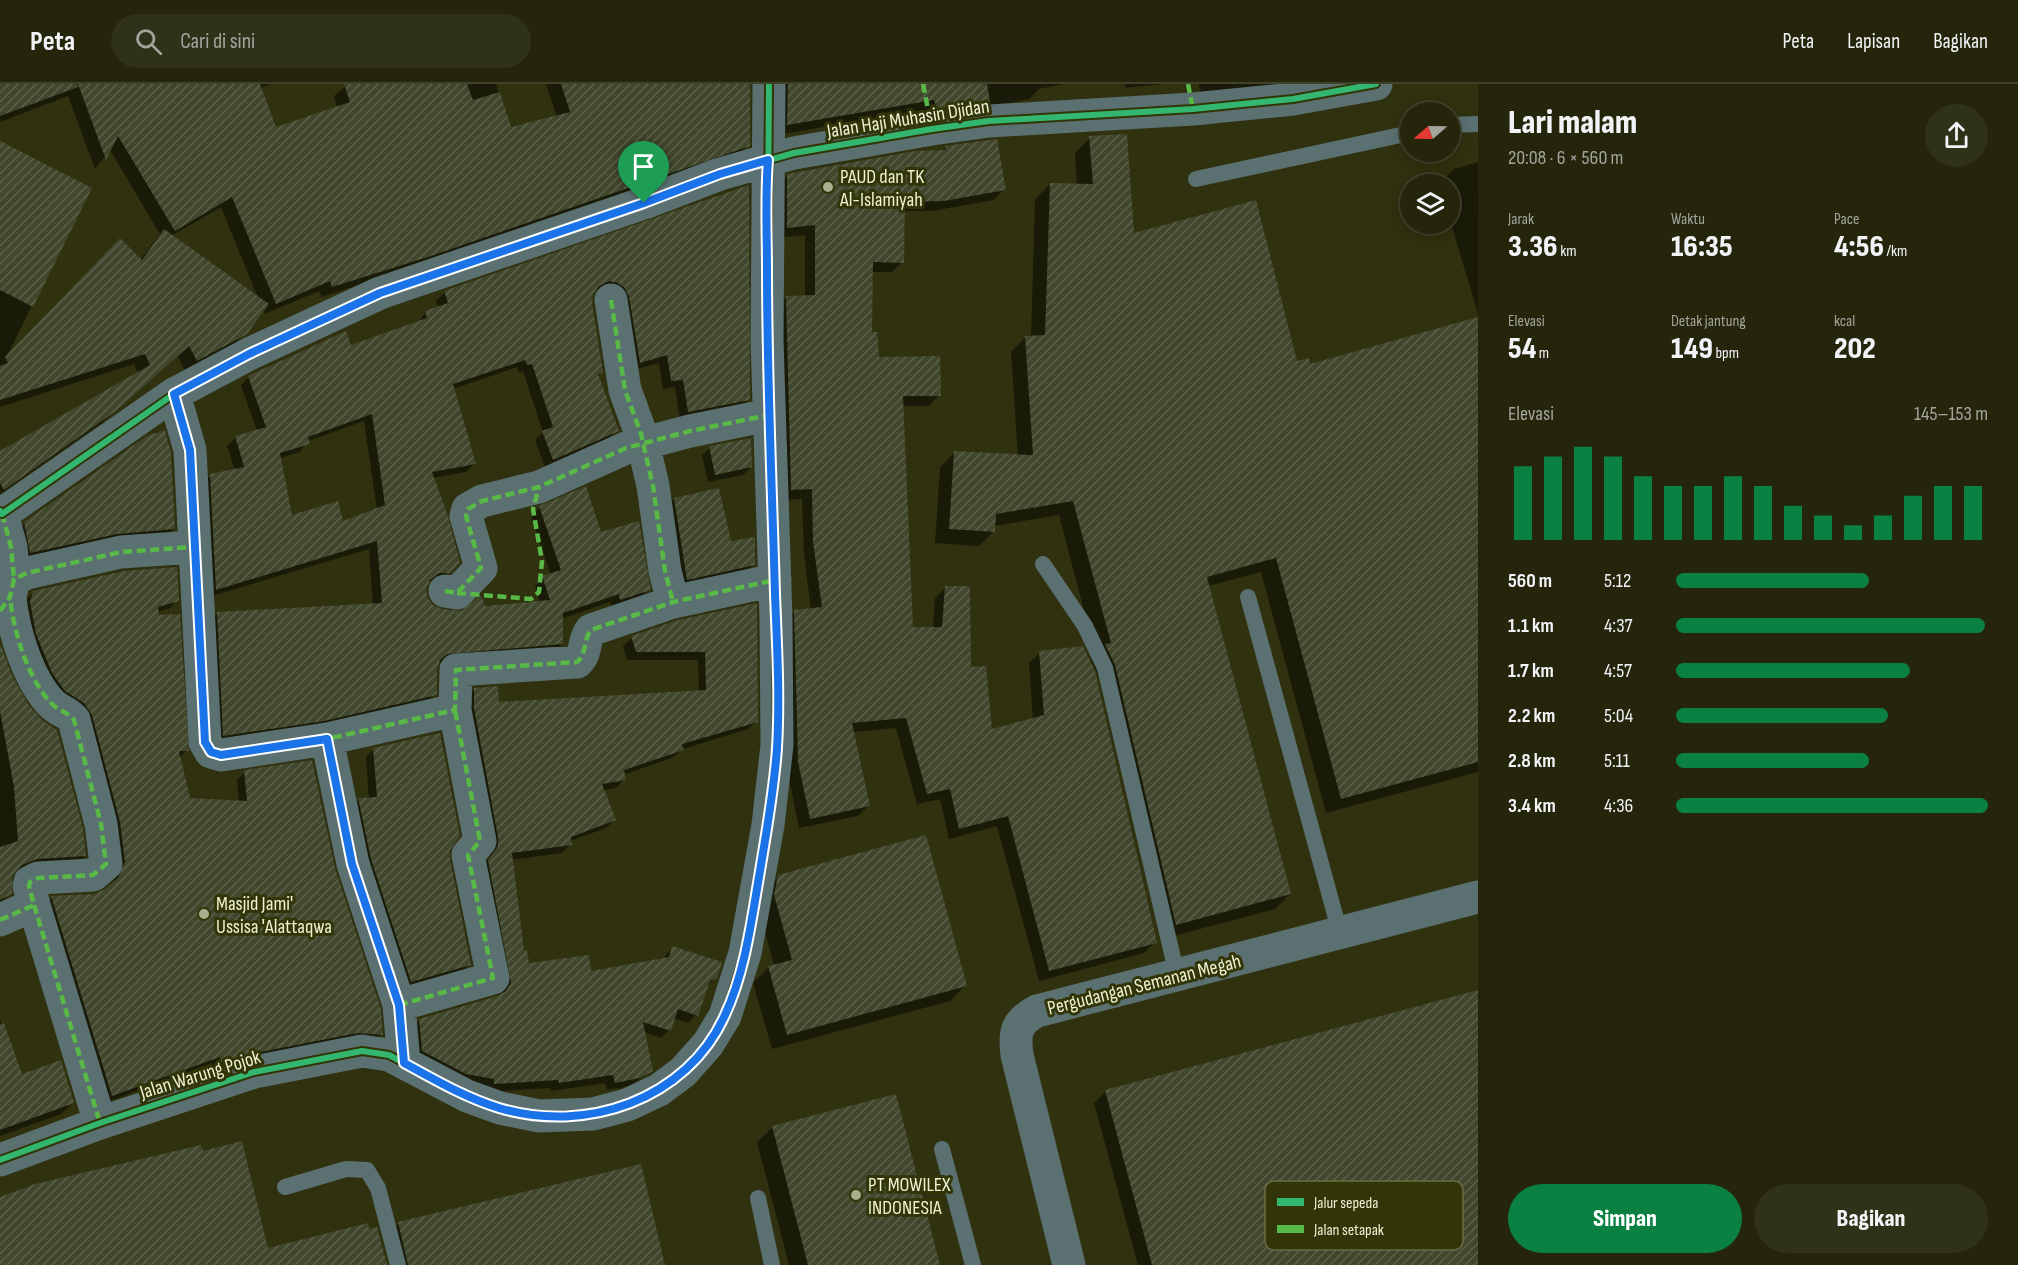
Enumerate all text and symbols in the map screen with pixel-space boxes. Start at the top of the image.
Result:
search box [111,14,531,68]
text: Peta [30,25,75,58]
icon: search [132,25,165,58]
text: Cari di sini [180,28,255,55]
text: Peta [1783,29,1814,54]
text: Lapisan [1847,29,1900,54]
text: Bagikan [1933,29,1988,54]
street label: Jalan Haji Muhasin Djidan [824,94,991,144]
north arrow [1400,102,1460,162]
map controls [1400,102,1460,234]
text: Lari malam [1508,103,1637,143]
button: share [1925,104,1988,167]
pin [618,141,669,203]
text: 20:08 · 6 × 560 m [1508,146,1623,170]
icon: arrive [627,150,660,183]
place label: PAUD dan TK Al-Islamiyah [839,165,924,212]
button: layers [1400,174,1460,234]
marker: PAUD dan TK Al-Islamiyah [821,180,835,194]
text: Jarak [1508,210,1534,229]
text: Waktu [1671,210,1705,229]
text: Pace [1834,210,1859,229]
text: 3.36 [1508,229,1558,265]
text: 16:35 [1671,229,1733,265]
text: 4:56 [1834,229,1884,265]
text: km [1558,242,1577,261]
text: /km [1884,242,1907,261]
text: Elevasi [1508,312,1545,331]
text: Detak jantung [1671,312,1746,331]
text: kcal [1834,312,1855,331]
text: 54 [1508,331,1536,367]
text: 149 [1671,331,1713,367]
text: 202 [1834,331,1876,367]
text: m [1536,344,1549,363]
text: bpm [1713,344,1739,363]
text: Elevasi [1508,402,1554,426]
text: 145–153 m [1914,402,1988,426]
text: 560 m [1508,569,1552,593]
text: 5:12 [1604,569,1631,593]
text: 1.1 km [1508,614,1554,638]
text: 4:37 [1604,614,1633,638]
text: 1.7 km [1508,659,1554,683]
text: 4:57 [1604,659,1632,683]
text: 2.2 km [1508,704,1555,728]
text: 5:04 [1604,704,1633,728]
text: 2.8 km [1508,749,1556,773]
text: 5:11 [1604,749,1630,773]
text: 3.4 km [1508,794,1556,818]
text: 4:36 [1604,794,1633,818]
place label: Masjid Jami' Ussisa 'Alattaqwa [216,892,332,939]
marker: Masjid Jami' Ussisa 'Alattaqwa [197,907,211,921]
street label: Pergudangan Semanan Megah [1045,949,1244,1021]
street label: Jalan Warung Pojok [136,1045,264,1105]
place label: PT MOWILEX INDONESIA [868,1173,951,1220]
legend [1265,1181,1463,1250]
button: Simpan [1508,1184,1742,1253]
button: Bagikan [1754,1184,1988,1253]
marker: PT MOWILEX INDONESIA [849,1188,863,1202]
text: Jalur sepeda [1313,1194,1378,1213]
text: Jalan setapak [1313,1221,1384,1240]

